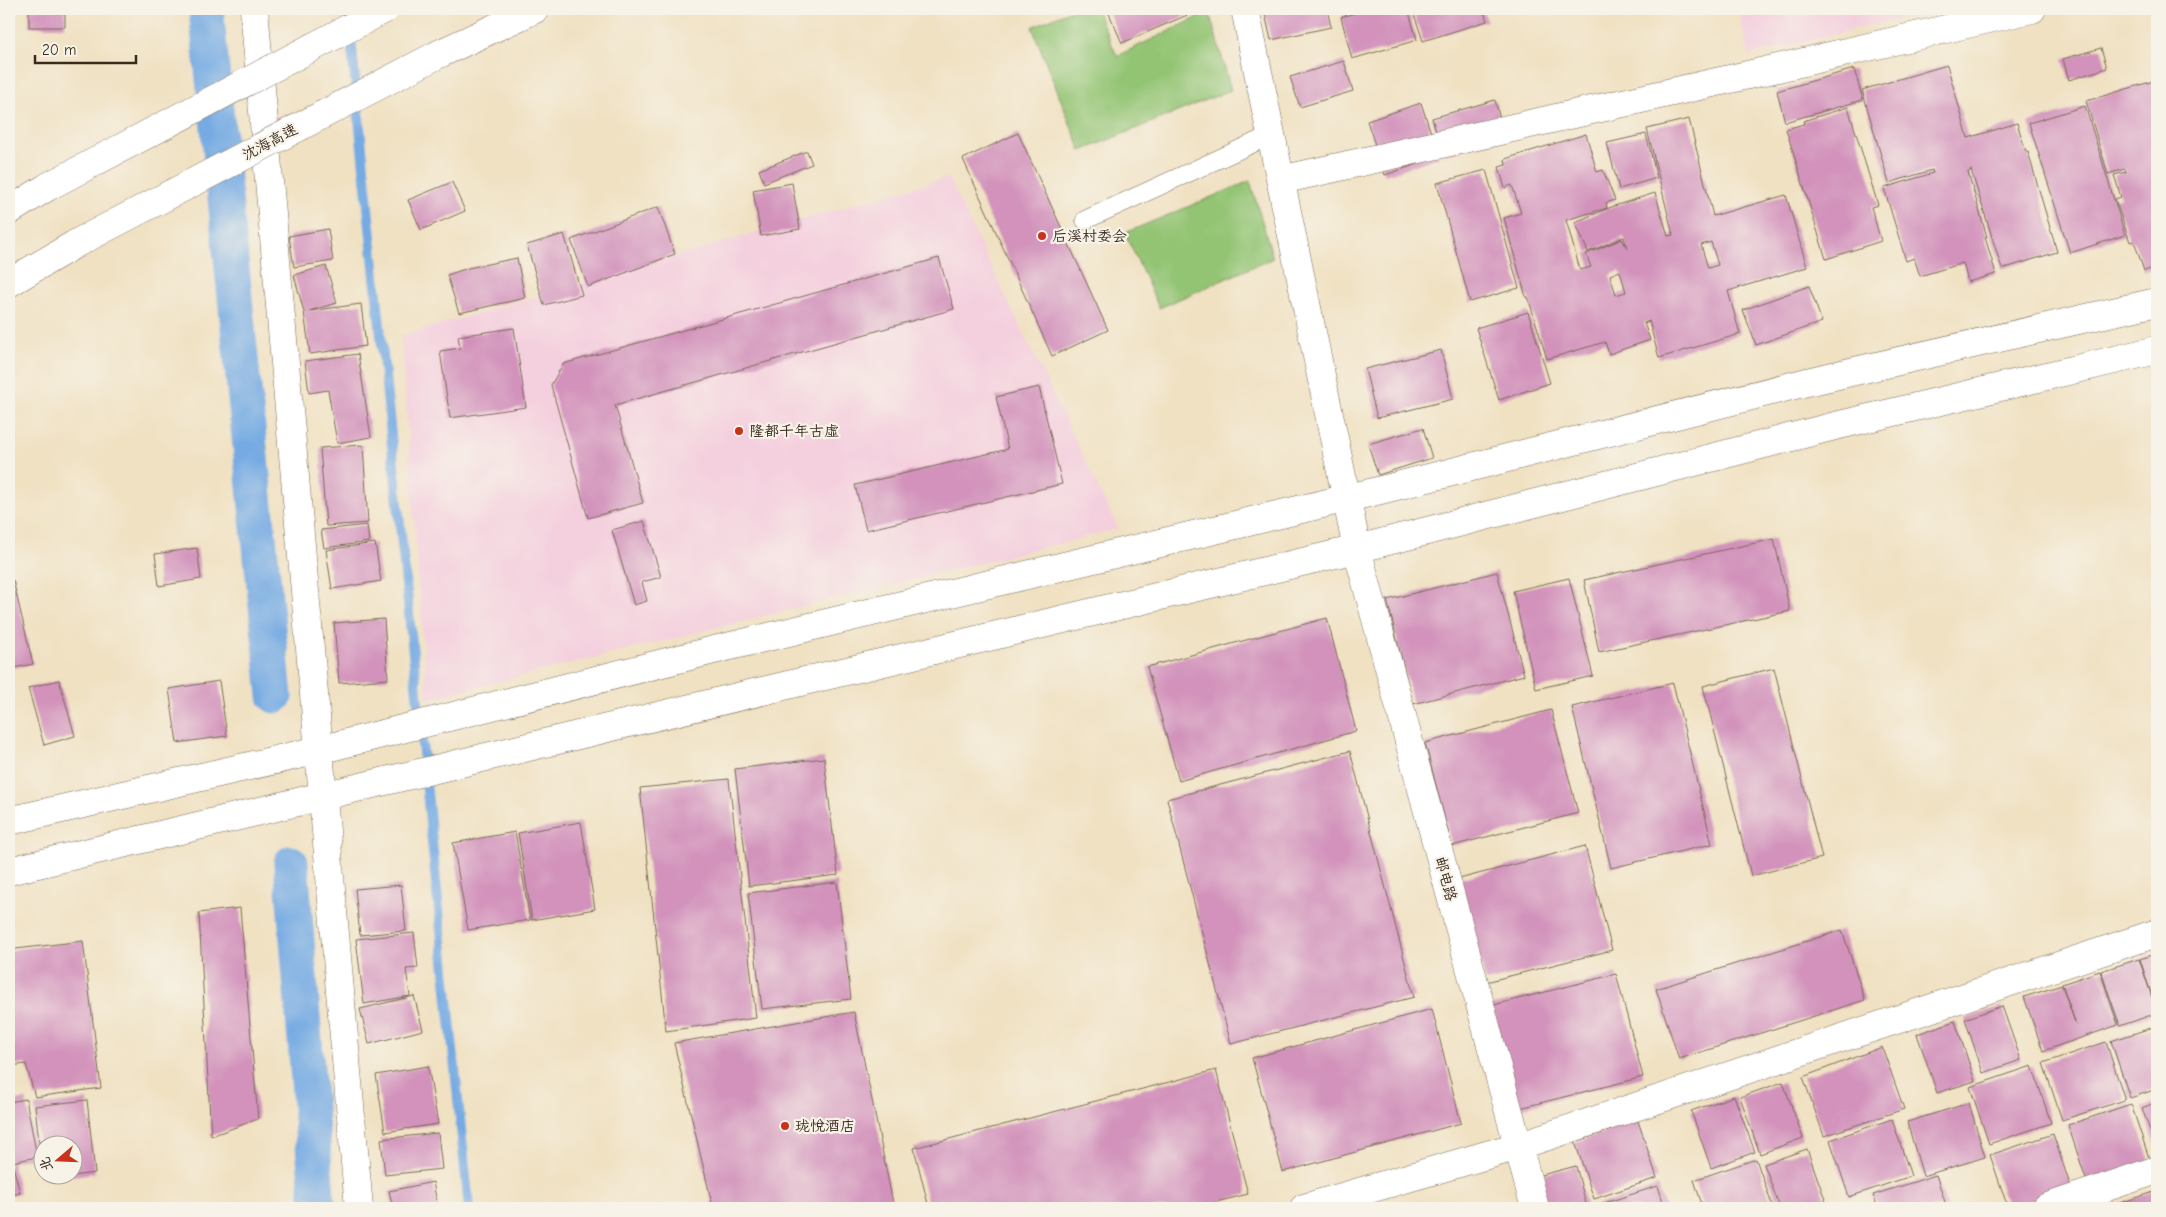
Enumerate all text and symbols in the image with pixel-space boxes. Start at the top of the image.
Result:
scale bar [35,32,136,64]
text: 20 m [42,41,76,59]
street label: 沈海高速 [239,120,301,164]
place label: 后溪村委会 [1052,227,1127,245]
marker: 后溪村委会 [1036,230,1048,242]
place label: 隆都千年古虚 [749,422,839,440]
marker: 隆都千年古虚 [733,425,745,437]
street label: 邮电路 [1431,855,1461,903]
place label: 珑悦酒店 [795,1117,855,1135]
marker: 珑悦酒店 [779,1120,791,1132]
north arrow [32,1134,82,1184]
text: 北 [36,1155,56,1173]

